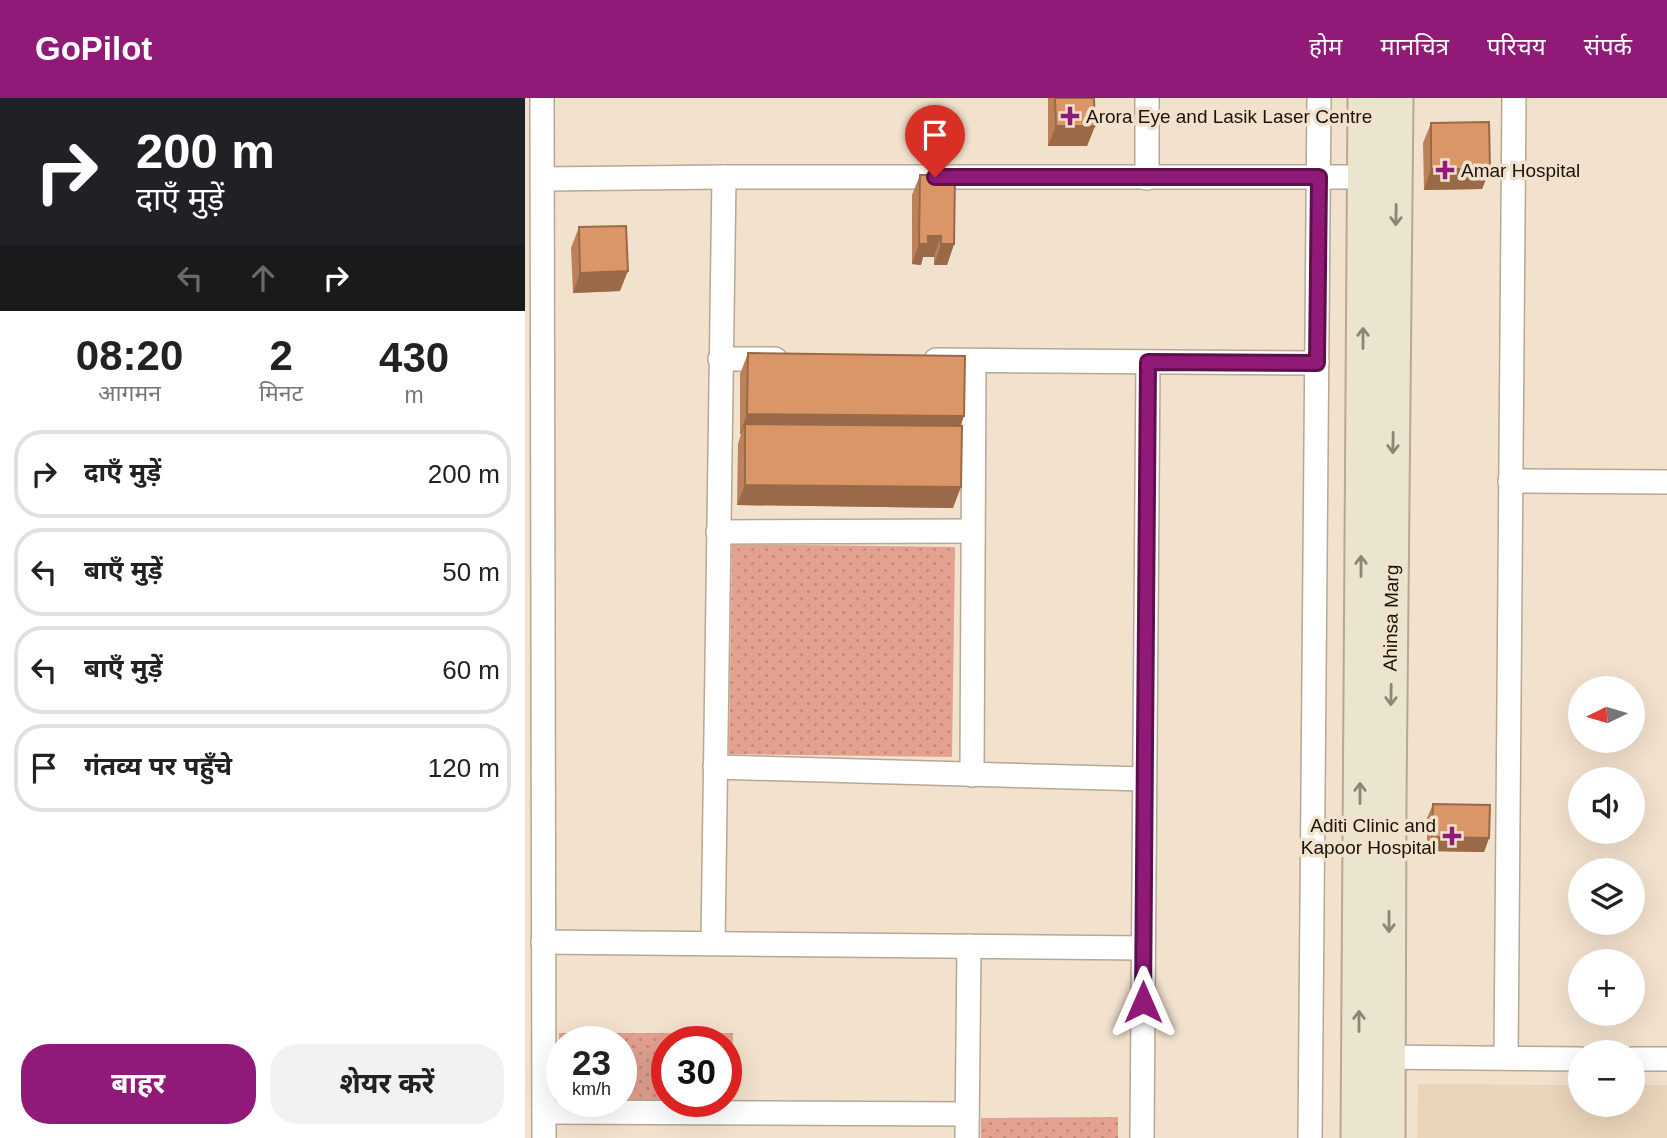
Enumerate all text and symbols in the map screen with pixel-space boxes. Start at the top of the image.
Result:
text: GoPilot [35,30,152,67]
text: होम [1309,33,1342,60]
text: मानचित्र [1380,33,1449,60]
text: परिचय [1487,33,1546,60]
text: संपर्क [1584,33,1632,60]
pin [905,105,965,177]
marker: Arora Eye and Lasik Laser Centre [1060,106,1080,126]
place label: Arora Eye and Lasik Laser Centre [1086,106,1372,127]
icon: arrive [916,116,954,154]
text: 200 m [136,124,275,178]
icon: right [21,126,112,217]
marker: Amar Hospital [1435,160,1455,180]
place label: Amar Hospital [1461,160,1580,181]
text: दाएँ मुड़ें [136,181,224,217]
one-way arrow [1389,203,1402,226]
icon: left [171,259,209,297]
icon: ahead [244,259,282,297]
icon: right [317,259,355,297]
one-way arrow [1356,327,1370,350]
text: 08:20 [76,332,183,379]
text: 2 [269,332,293,379]
text: 430 [379,334,449,381]
text: आगमन [98,380,161,406]
text: मिनट [259,380,303,406]
text: m [404,382,424,408]
one-way arrow [1386,431,1400,454]
icon: right [25,455,63,493]
text: दाएँ मुड़ें [84,457,161,487]
text: 200 m [428,459,500,489]
icon: left [25,553,63,591]
text: बाएँ मुड़ें [84,555,163,585]
one-way arrow [1354,555,1368,578]
text: 50 m [442,557,500,587]
street label: Ahinsa Marg [1380,564,1402,672]
icon: left [25,651,63,689]
text: बाएँ मुड़ें [84,653,163,683]
text: 60 m [442,655,500,685]
north arrow [1568,676,1645,752]
map controls [1568,676,1645,1117]
one-way arrow [1384,683,1397,706]
icon: arrive [25,749,63,787]
text: गंतव्य पर पहुँचे [84,751,232,781]
text: 120 m [428,753,500,783]
button: sound [1568,767,1645,844]
one-way arrow [1353,782,1367,805]
place label: Aditi Clinic and Kapoor Hospital [1301,815,1436,858]
marker: Aditi Clinic and Kapoor Hospital [1442,826,1462,846]
button: layers [1568,858,1645,935]
one-way arrow [1382,910,1396,933]
button: + [1568,949,1645,1026]
position arrow [1106,965,1180,1039]
one-way arrow [1352,1010,1366,1033]
speed limit sign: 30 [651,1026,742,1117]
button: − [1568,1040,1645,1117]
text: 23 [572,1043,611,1082]
button: बाहर [21,1044,256,1124]
button: शेयर करें [270,1044,504,1124]
text: km/h [572,1079,611,1099]

